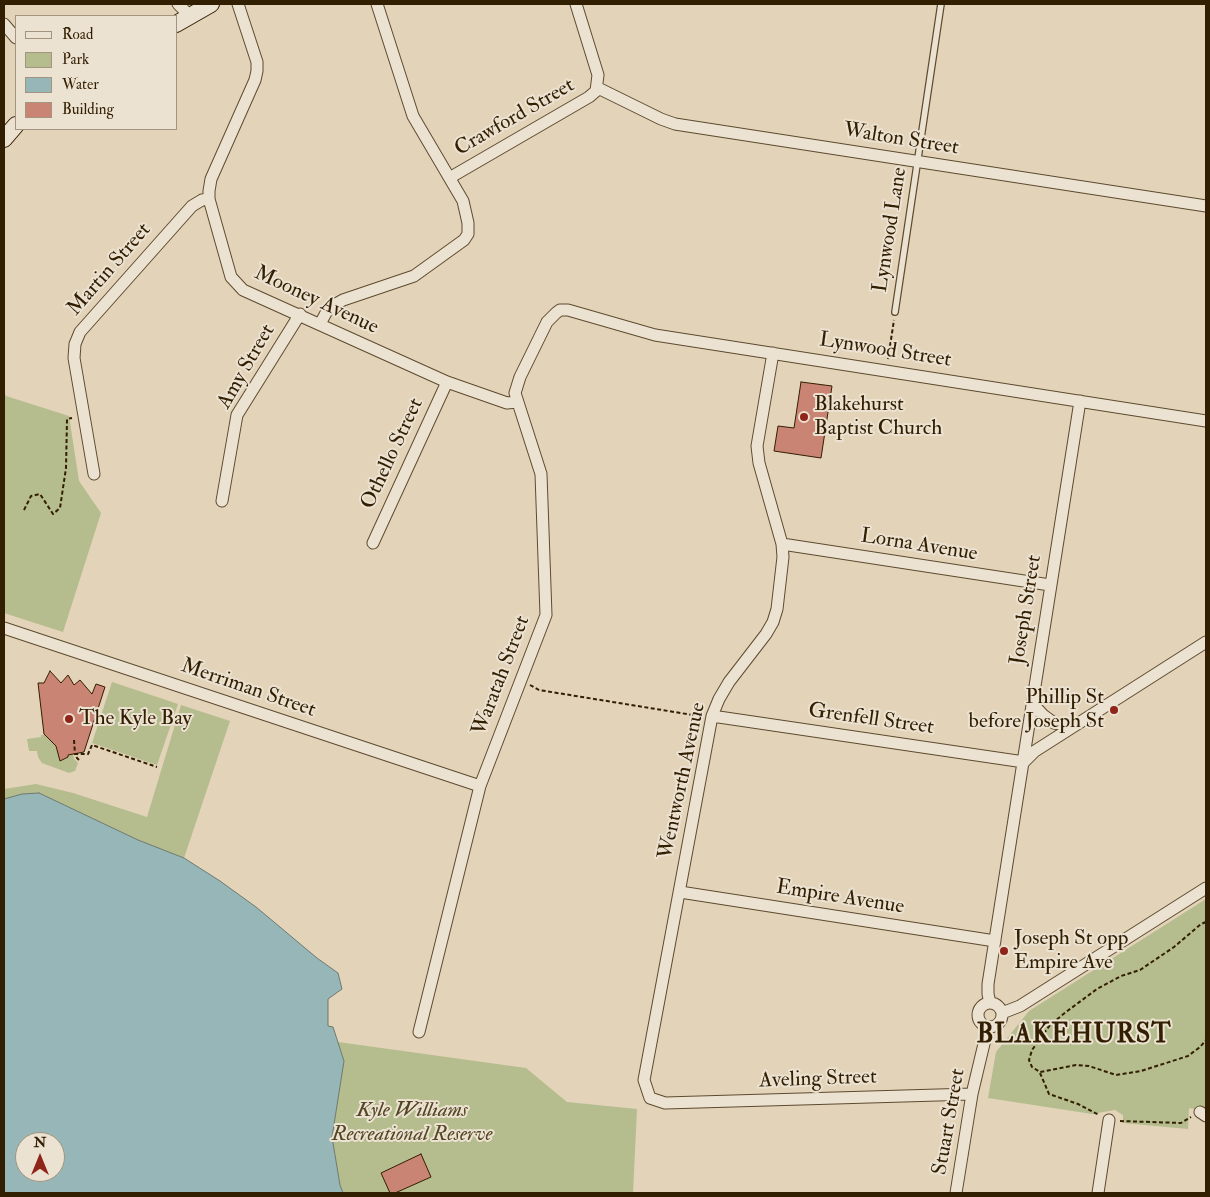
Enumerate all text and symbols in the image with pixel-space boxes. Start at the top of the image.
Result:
legend [15,15,178,130]
text: Road [62,25,93,44]
text: Park [62,50,89,69]
street label: Crawford Street [451,74,579,162]
text: Water [62,75,99,94]
text: Building [62,100,114,119]
street label: Walton Street [842,118,960,162]
street label: Lynwood Lane [869,166,913,294]
street label: Martin Street [63,218,157,322]
street label: Mooney Avenue [250,261,382,341]
street label: Amy Street [213,320,281,414]
street label: Lynwood Street [817,328,953,374]
place label: Blakehurst Baptist Church [814,392,942,442]
street label: Othello Street [356,395,430,513]
marker: Blakehurst Baptist Church [798,411,810,423]
street label: Lorna Avenue [859,524,979,568]
street label: Joseph Street [1006,553,1048,667]
street label: Waratah Street [468,613,536,739]
street label: Merriman Street [177,654,319,724]
place label: Phillip St before Joseph St [969,685,1104,735]
street label: Grenfell Street [807,699,935,741]
street label: Wentworth Avenue [654,700,712,862]
marker: Phillip St before Joseph St [1108,704,1120,716]
place label: The Kyle Bay [79,706,192,732]
marker: The Kyle Bay [63,713,75,725]
street label: Empire Avenue [774,875,906,921]
place label: Joseph St opp Empire Ave [1014,926,1128,976]
marker: Joseph St opp Empire Ave [998,945,1010,957]
district label: BLAKEHURST [975,1020,1173,1052]
street label: Aveling Street [759,1065,877,1095]
street label: Stuart Street [928,1067,972,1177]
park label: Kyle Williams Recreational Reserve [332,1098,492,1148]
north arrow [15,1132,65,1182]
text: N [34,1134,46,1151]

